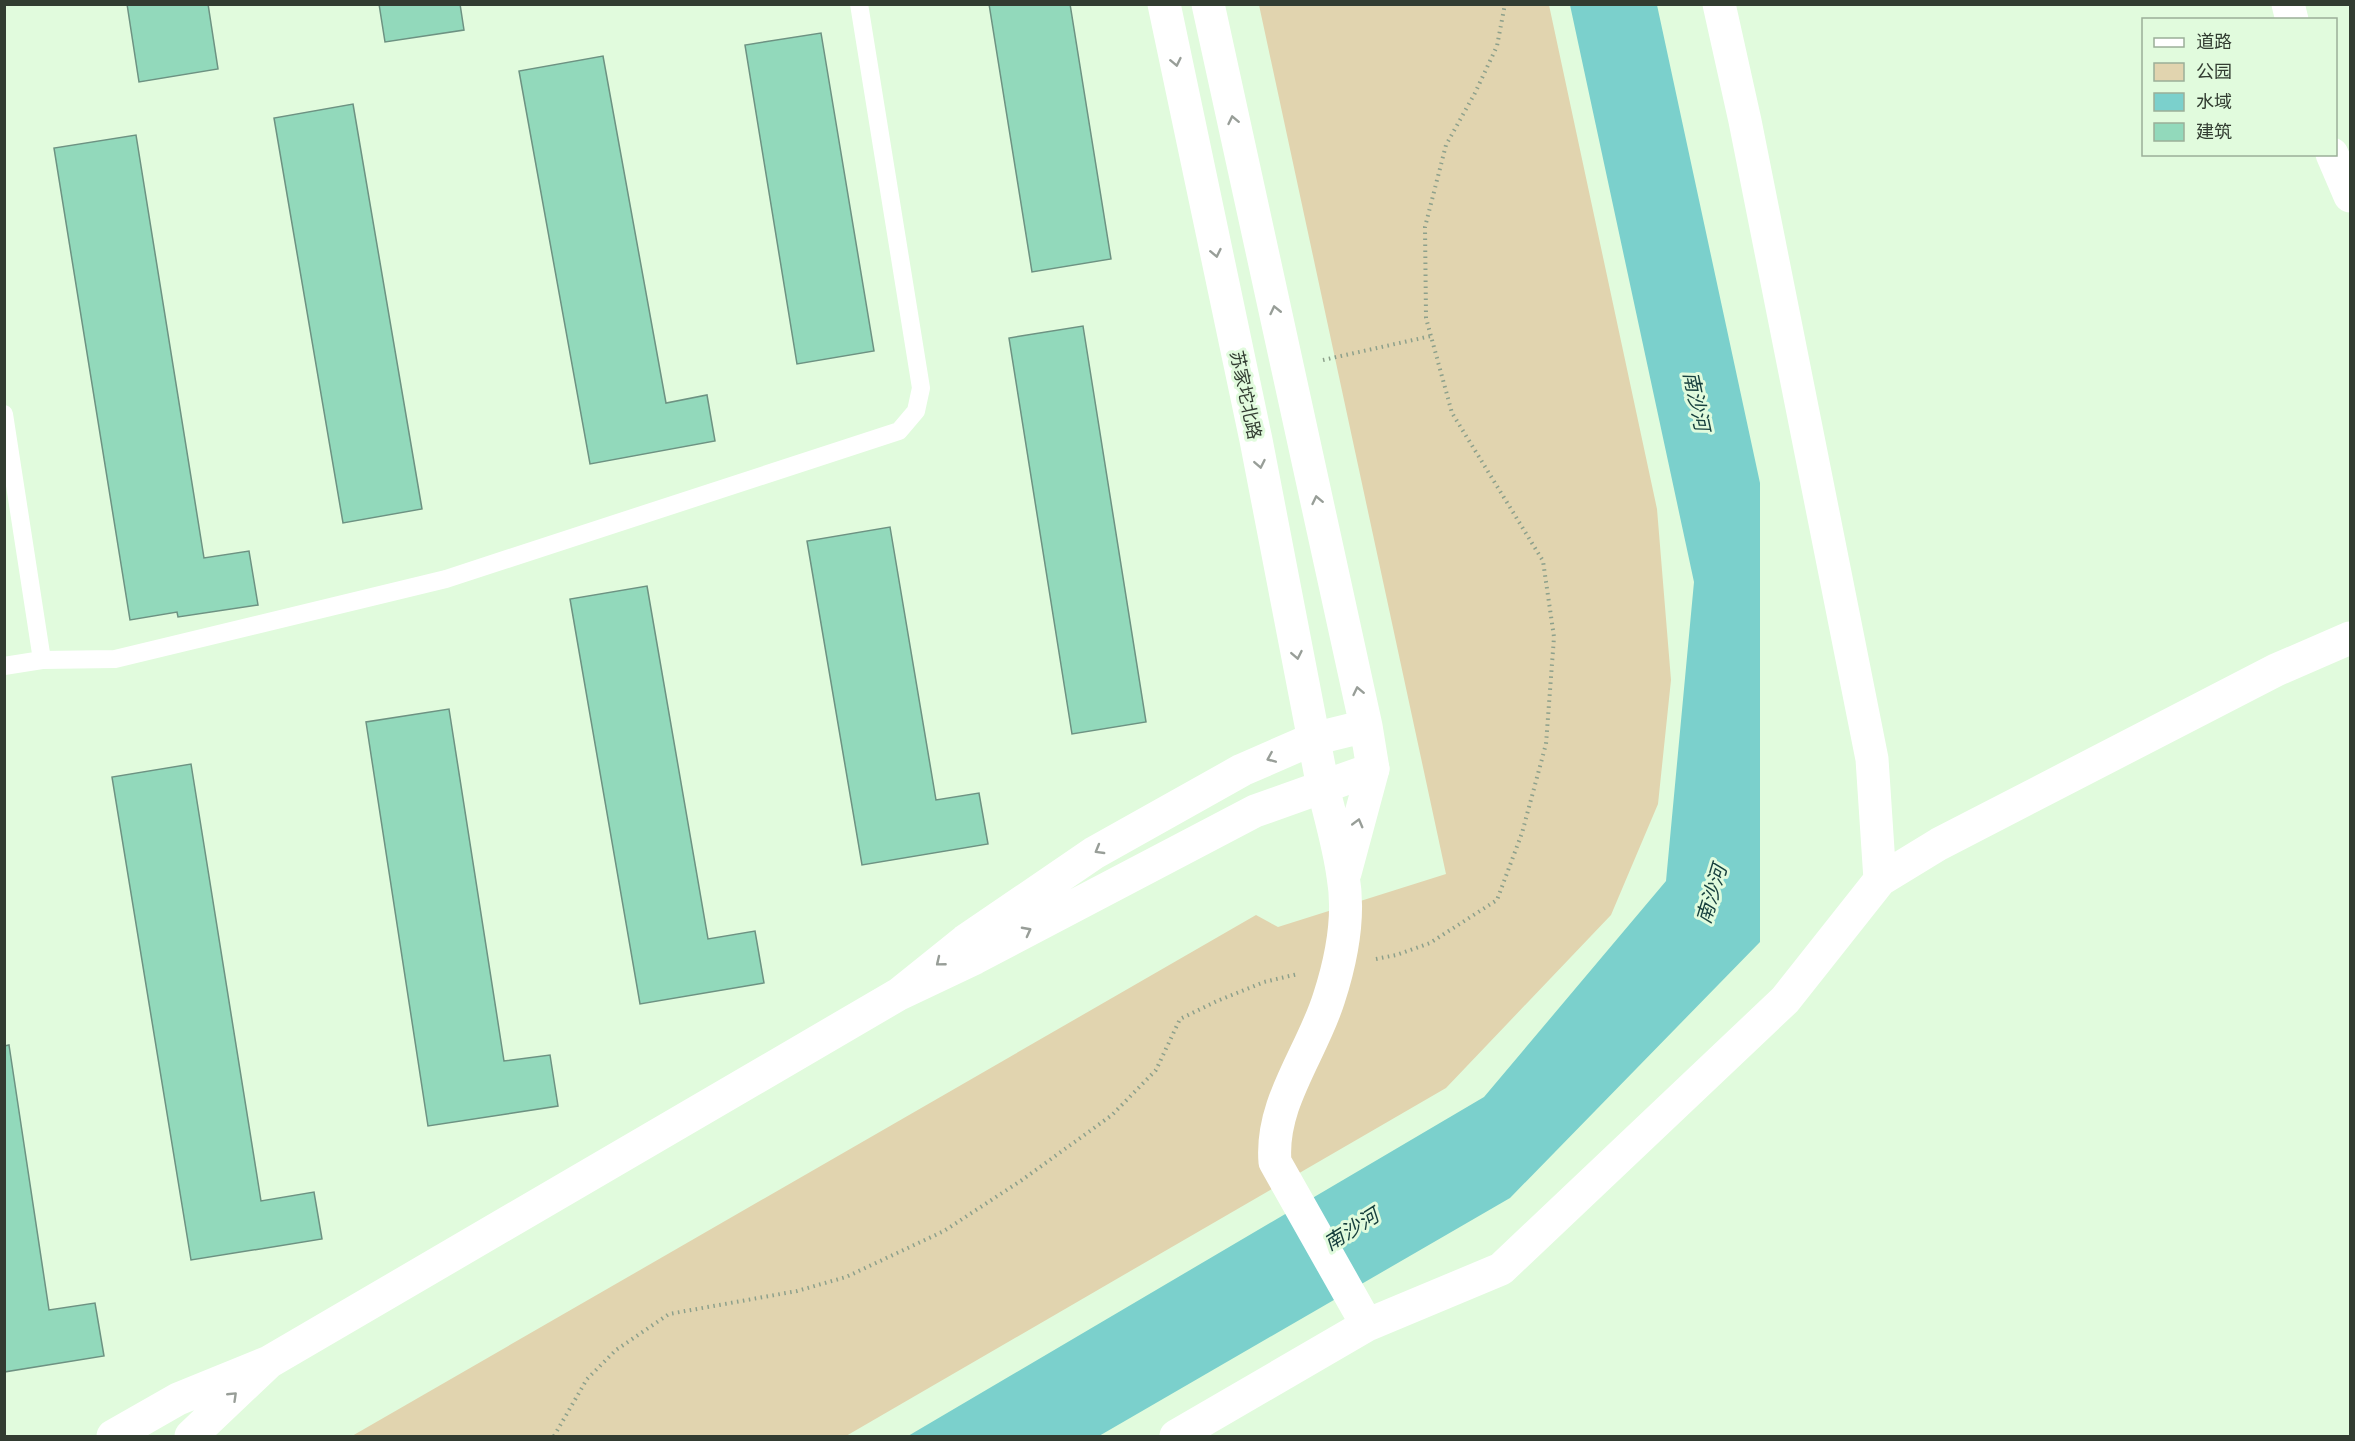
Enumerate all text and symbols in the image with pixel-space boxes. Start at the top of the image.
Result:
legend [2142,18,2337,156]
text: 道路 [2196,30,2232,53]
one-way arrow [1169,56,1182,66]
text: 公园 [2196,60,2232,83]
text: 水域 [2196,90,2232,113]
one-way arrow [1227,115,1240,125]
text: 建筑 [2196,120,2232,143]
one-way arrow [1209,247,1222,257]
one-way arrow [1270,305,1283,315]
street label: 苏家坨北路 [1225,349,1267,441]
water label: 南沙河 [1679,369,1716,437]
one-way arrow [1253,459,1266,469]
one-way arrow [1311,496,1324,506]
one-way arrow [1290,650,1303,660]
one-way arrow [1352,686,1365,696]
one-way arrow [1266,750,1277,762]
one-way arrow [1351,818,1363,829]
one-way arrow [1095,843,1105,854]
water label: 南沙河 [1690,858,1733,926]
one-way arrow [1021,927,1031,938]
one-way arrow [935,954,946,965]
water label: 南沙河 [1319,1200,1386,1255]
one-way arrow [227,1392,237,1403]

